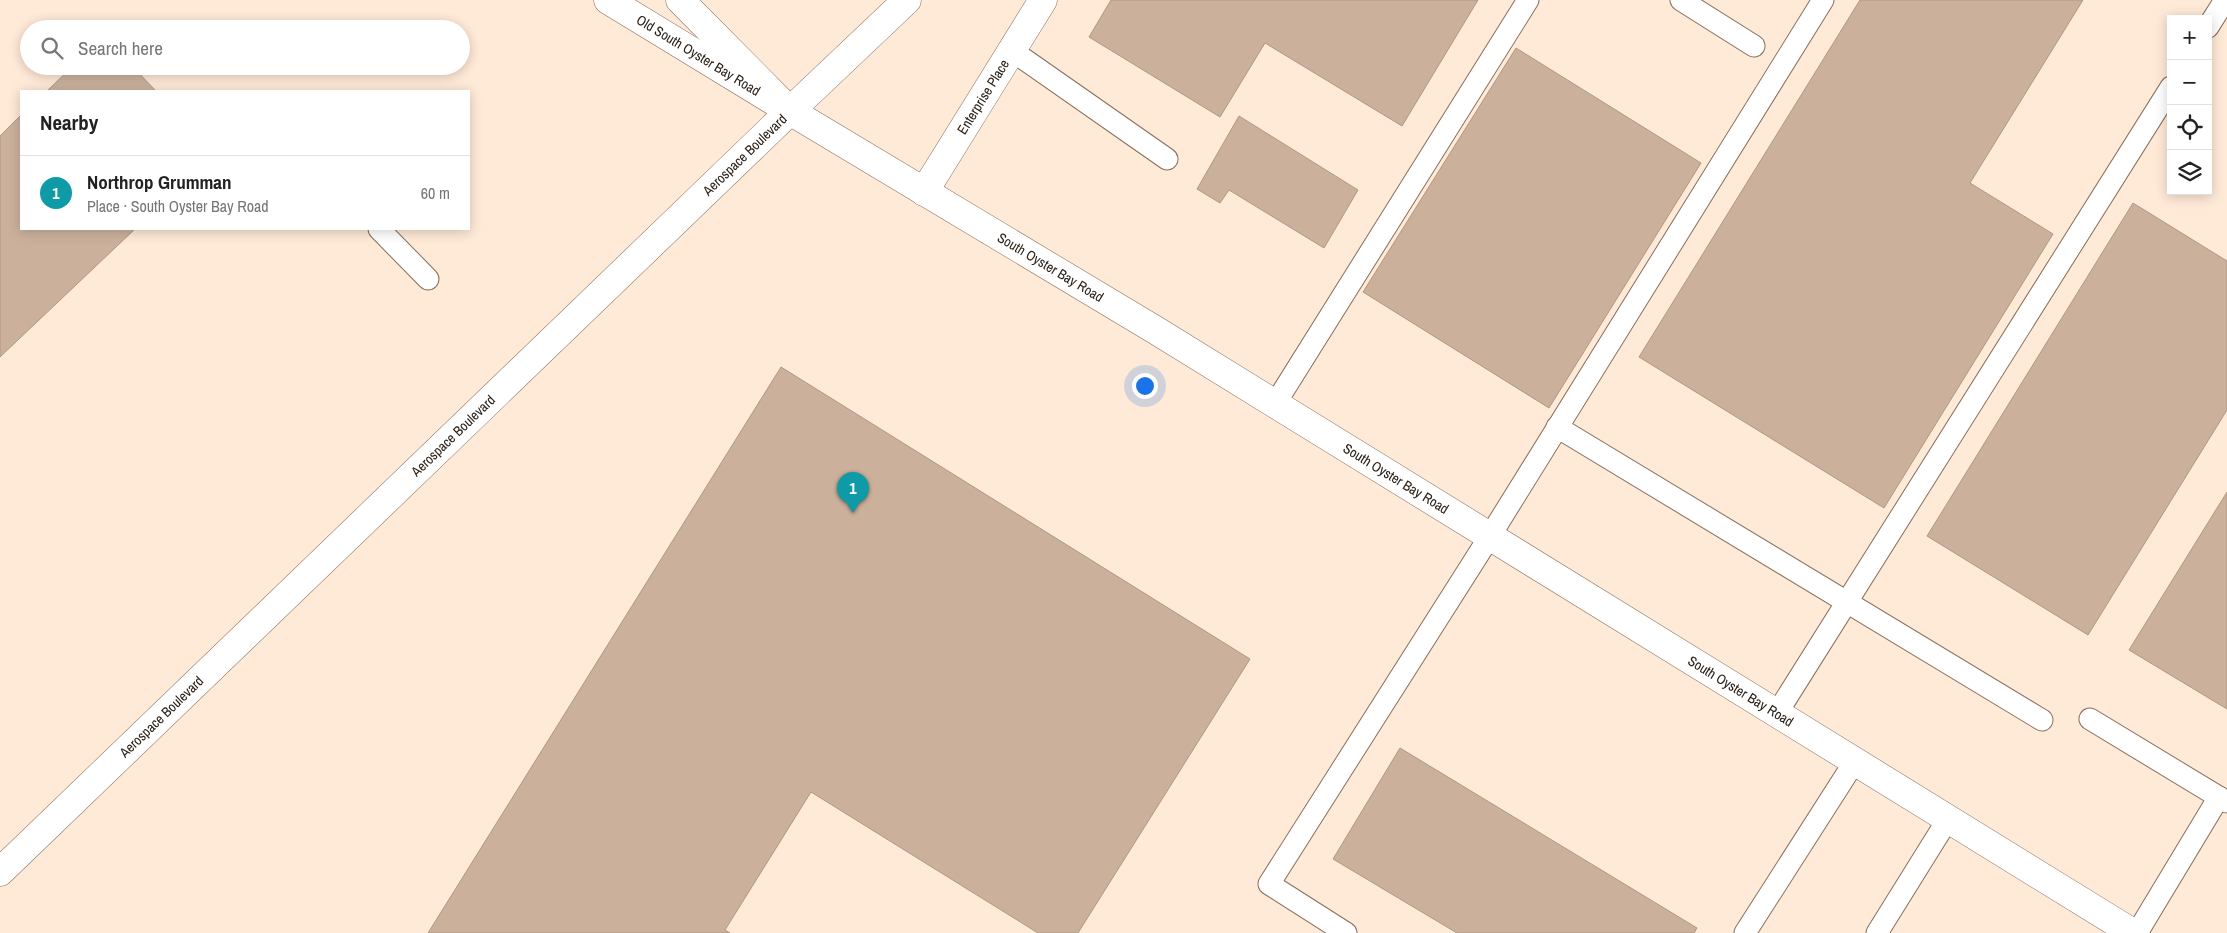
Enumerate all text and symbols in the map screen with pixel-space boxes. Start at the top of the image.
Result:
street label: Old South Oyster Bay Road [633,11,764,100]
map controls [2167,15,2212,195]
button: + [2167,15,2212,60]
search box [20,20,470,75]
icon: search [38,34,66,62]
text: Search here [78,35,163,61]
street label: Enterprise Place [953,56,1013,138]
button: − [2167,60,2212,105]
button: locate [2167,105,2212,150]
text: Nearby [40,108,98,137]
street label: Aerospace Boulevard [698,110,791,200]
button: layers [2167,150,2212,195]
text: Northrop Grumman [87,169,232,195]
text: 1 [52,182,60,204]
text: 60 m [421,182,450,204]
text: Place · South Oyster Bay Road [87,195,269,217]
street label: South Oyster Bay Road [994,228,1107,306]
your location [1132,373,1158,399]
street label: Aerospace Boulevard [406,391,499,481]
street label: South Oyster Bay Road [1340,439,1452,518]
pin: 1 [837,472,869,513]
street label: South Oyster Bay Road [1685,652,1797,730]
street label: Aerospace Boulevard [115,672,207,762]

